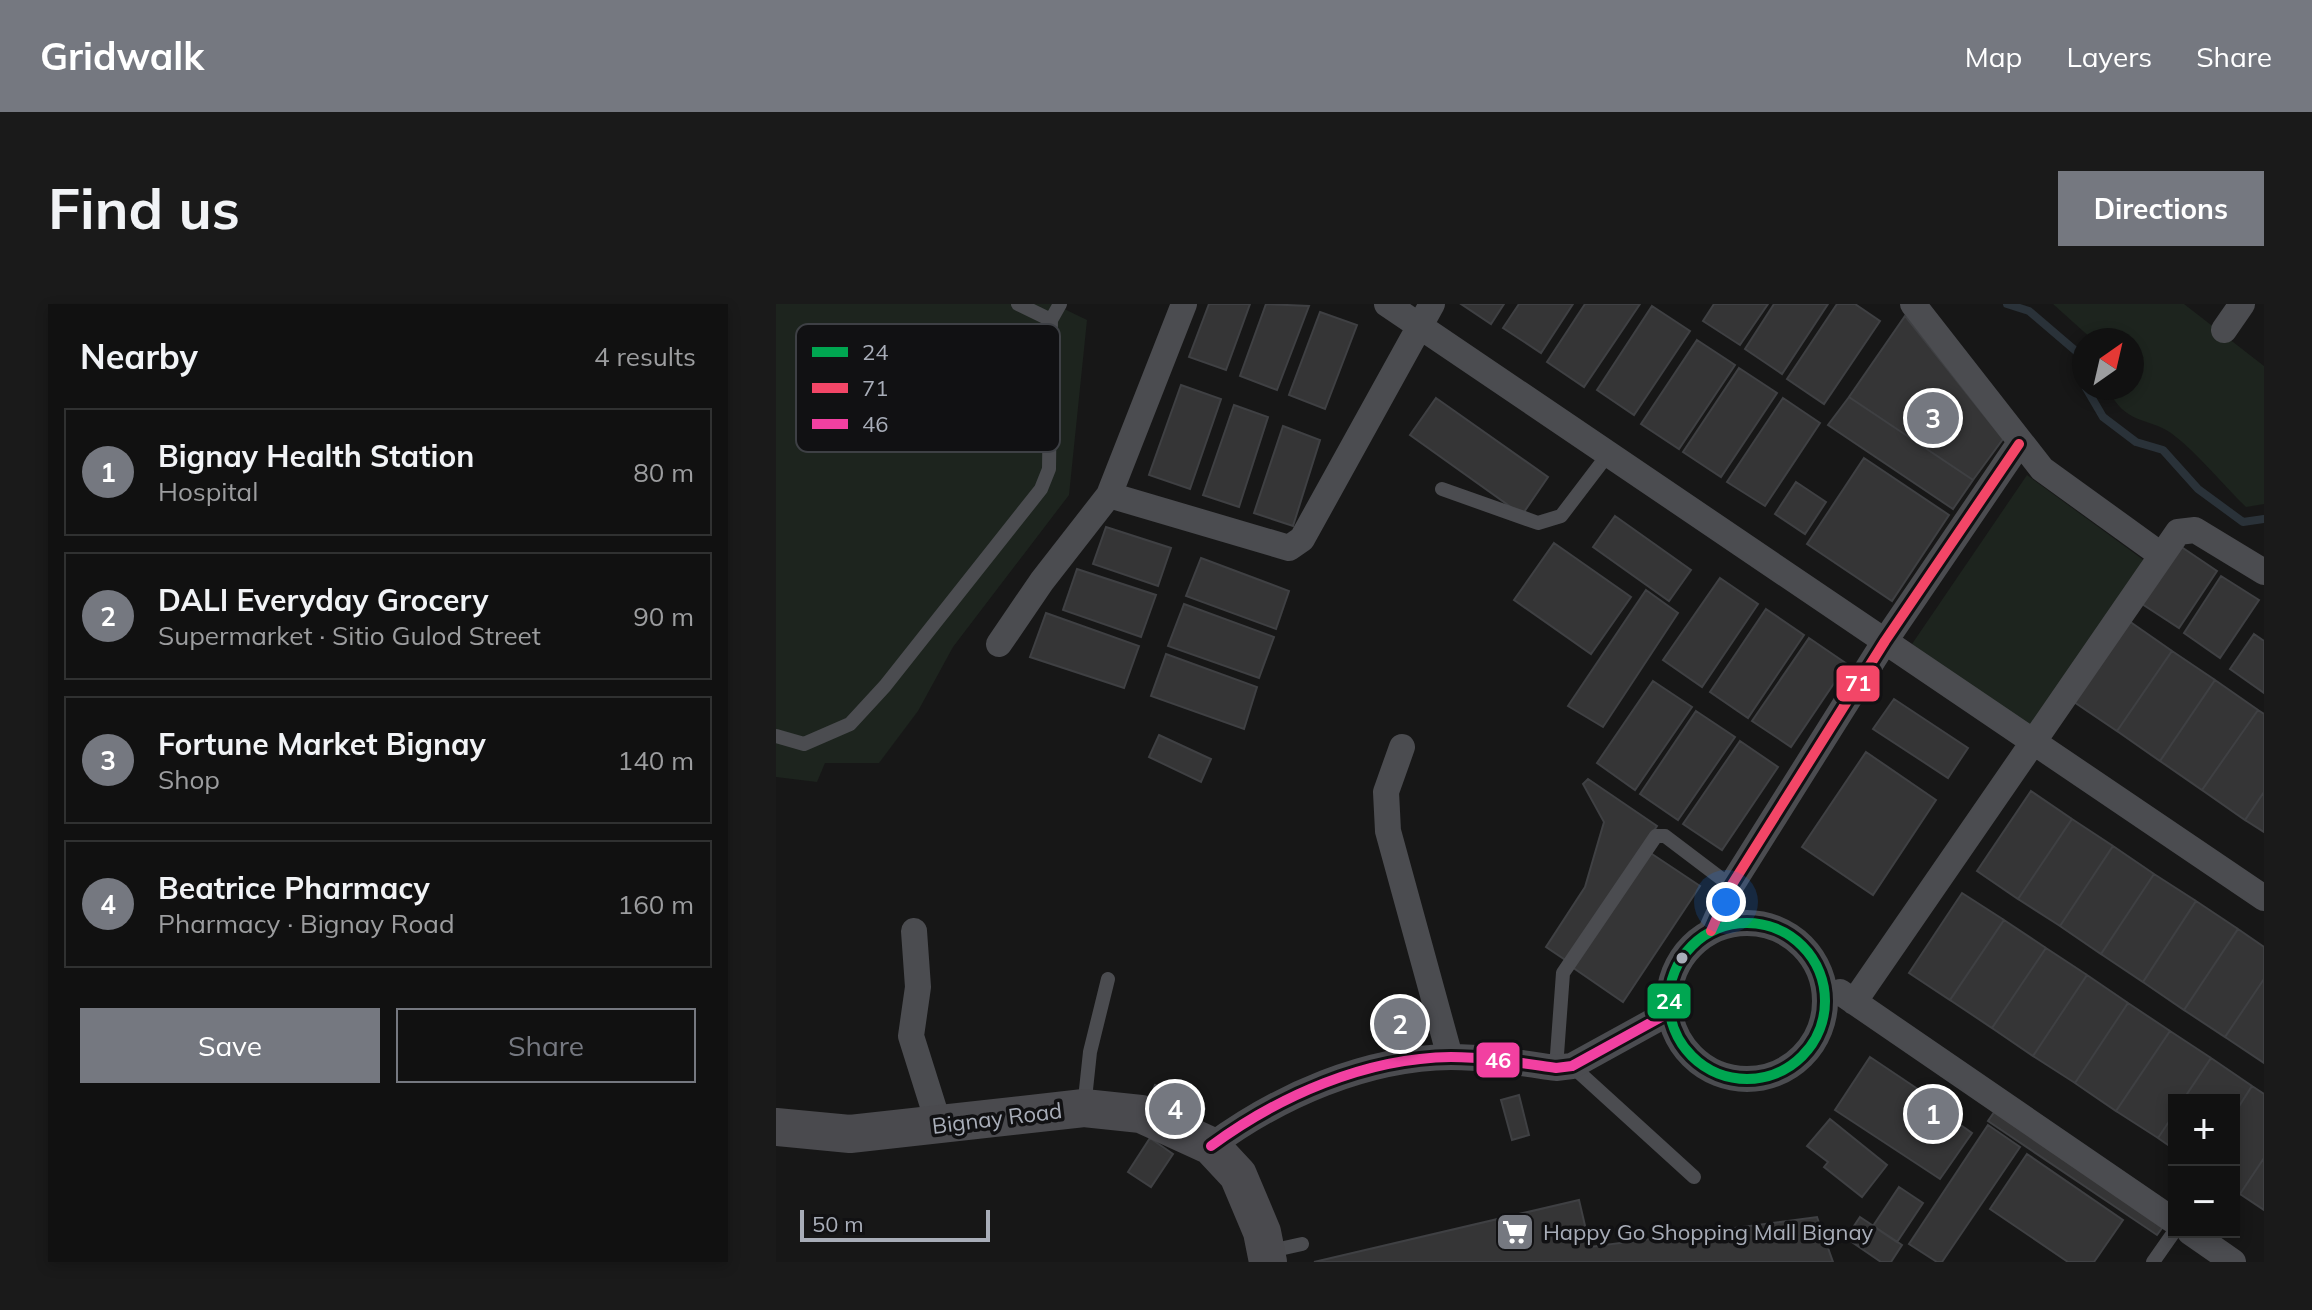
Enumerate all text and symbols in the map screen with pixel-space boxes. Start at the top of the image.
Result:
text: Gridwalk [40,32,204,80]
text: Map [1965,39,2022,74]
text: Layers [2066,39,2152,74]
text: Share [2196,39,2272,74]
button: Directions [2058,171,2264,246]
text: Find us [48,173,240,243]
legend [796,324,1060,452]
north arrow [2072,328,2144,400]
text: Nearby [80,335,198,378]
text: 24 [862,338,888,366]
text: 4 results [594,340,696,373]
text: 71 [862,374,888,402]
pin: 3 [1907,388,1959,448]
text: 46 [862,410,888,438]
text: Bignay Health Station [158,437,474,475]
text: 1 [100,456,116,489]
text: 80 m [633,456,694,489]
text: Hospital [158,475,258,508]
text: DALI Everyday Grocery [158,581,489,619]
text: 2 [100,600,116,633]
text: 90 m [633,600,694,633]
text: Supermarket · Sitio Gulod Street [158,619,541,652]
line badge: 71 [1835,664,1881,703]
text: 71 [1845,669,1871,697]
text: Fortune Market Bignay [158,725,486,763]
text: 3 [100,744,116,777]
text: 140 m [618,744,694,777]
text: Shop [158,763,220,796]
text: Beatrice Pharmacy [158,869,430,907]
your location [1706,882,1746,922]
text: 4 [100,888,116,921]
text: 160 m [618,888,694,921]
text: Pharmacy · Bignay Road [158,907,455,940]
unlabelled marker [1674,950,1690,966]
line badge: 24 [1646,982,1692,1020]
text: 24 [1656,987,1682,1015]
pin: 2 [1374,994,1426,1054]
button: Save [80,1008,380,1083]
button: Share [396,1008,696,1083]
line badge: 46 [1475,1041,1521,1079]
text: 46 [1485,1046,1511,1074]
pin: 4 [1149,1079,1201,1139]
pin: 1 [1907,1084,1959,1144]
map controls [2168,1094,2240,1238]
button: + [2168,1094,2240,1166]
street label: Bignay Road [930,1096,1064,1140]
button: − [2168,1166,2240,1238]
scale bar [800,1206,990,1242]
text: 50 m [812,1210,863,1238]
supermarket icon: Happy Go Shopping Mall Bignay [1494,1211,1536,1253]
place label: Happy Go Shopping Mall Bignay [1543,1218,1874,1246]

